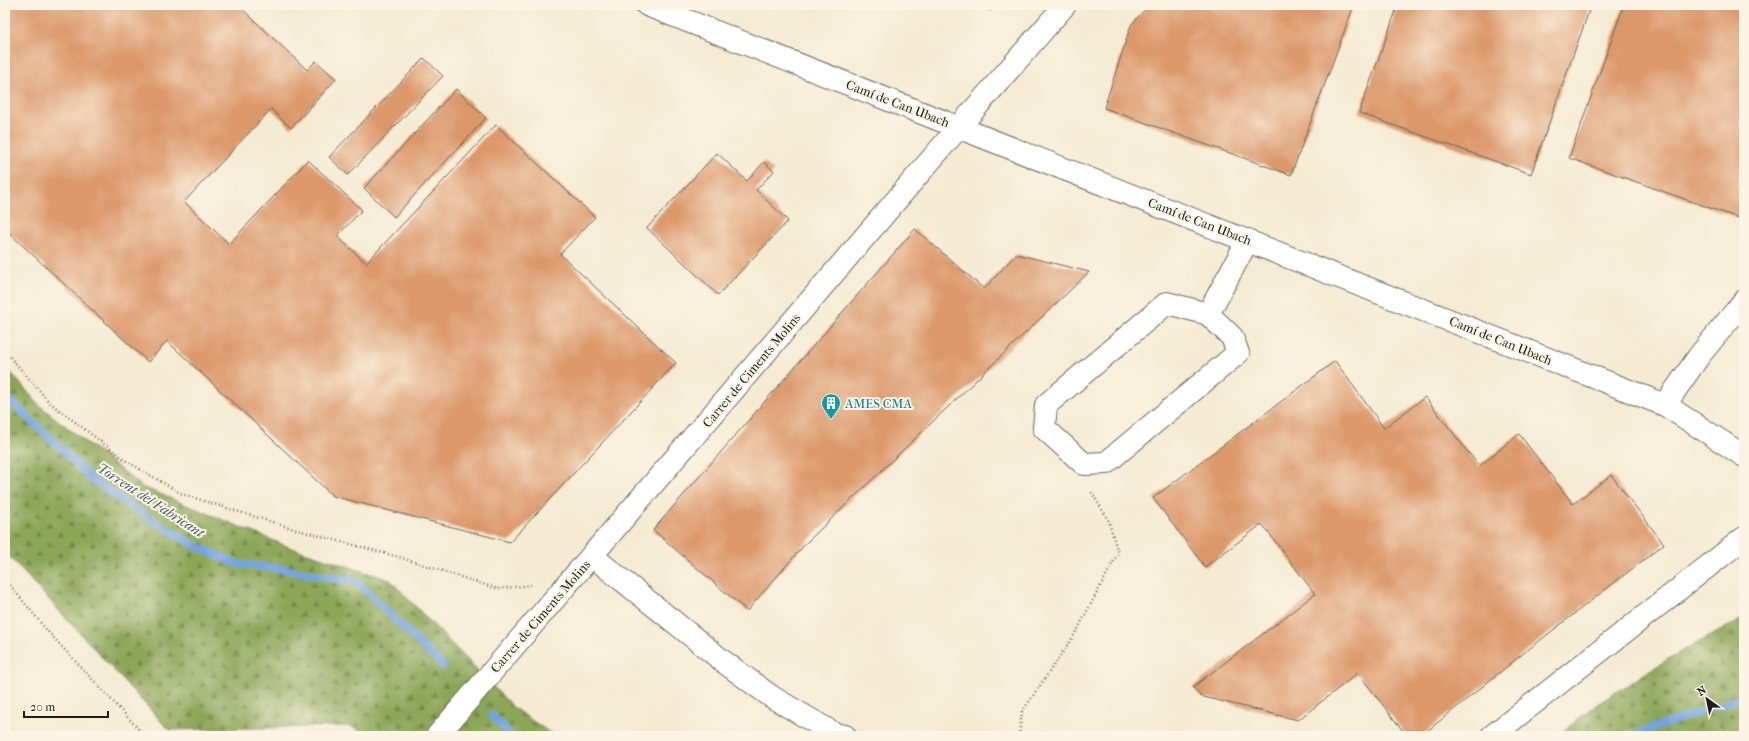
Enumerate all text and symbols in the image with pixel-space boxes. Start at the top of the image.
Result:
street label: Camí de Can Ubach [844,77,952,130]
street label: Camí de Can Ubach [1146,195,1254,248]
street label: Carrer de Ciments Molins [699,310,804,430]
street label: Camí de Can Ubach [1447,313,1555,368]
building icon: AMES CMA [820,392,842,420]
place label: AMES CMA [844,396,912,411]
water label: Torrent del Fabricant [94,460,208,542]
street label: Carrer de Ciments Molins [487,557,593,676]
north arrow [1687,679,1727,719]
text: N [1695,683,1709,699]
scale bar [24,693,108,719]
text: 20 m [30,700,55,714]

